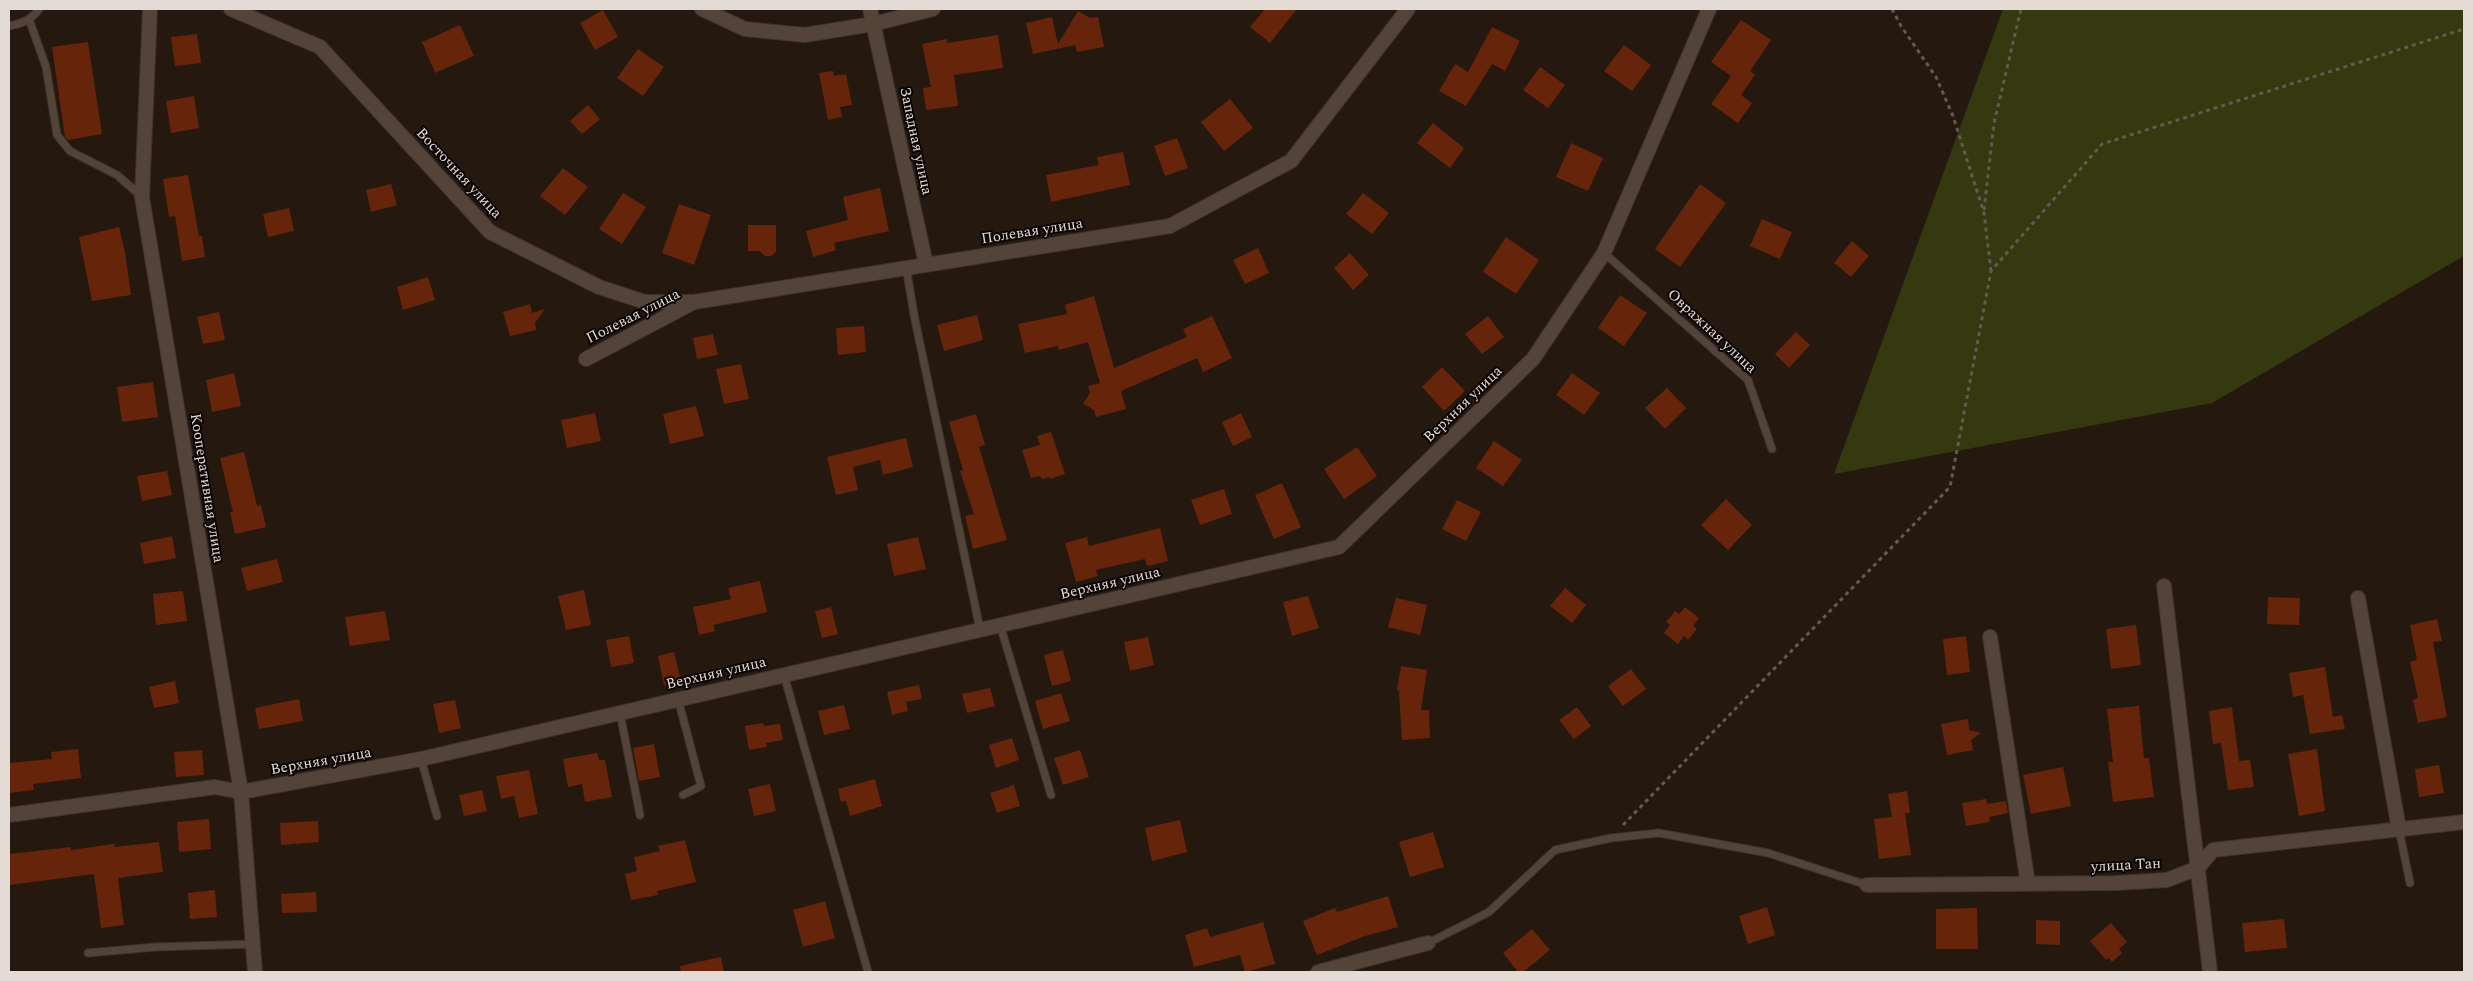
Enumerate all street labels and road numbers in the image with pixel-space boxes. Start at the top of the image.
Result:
street label: Западная улица [893,85,939,198]
street label: Восточная улица [411,122,508,224]
street label: Полевая улица [980,212,1085,250]
street label: Полевая улица [582,282,685,350]
street label: Овражная улица [1662,283,1763,379]
street label: Верхняя улица [1418,360,1508,448]
street label: Кооперативная улица [184,412,230,565]
street label: Верхняя улица [1058,560,1163,606]
street label: Верхняя улица [664,650,769,696]
street label: Верхняя улица [269,741,374,781]
street label: улица Тан [2089,852,2162,878]

